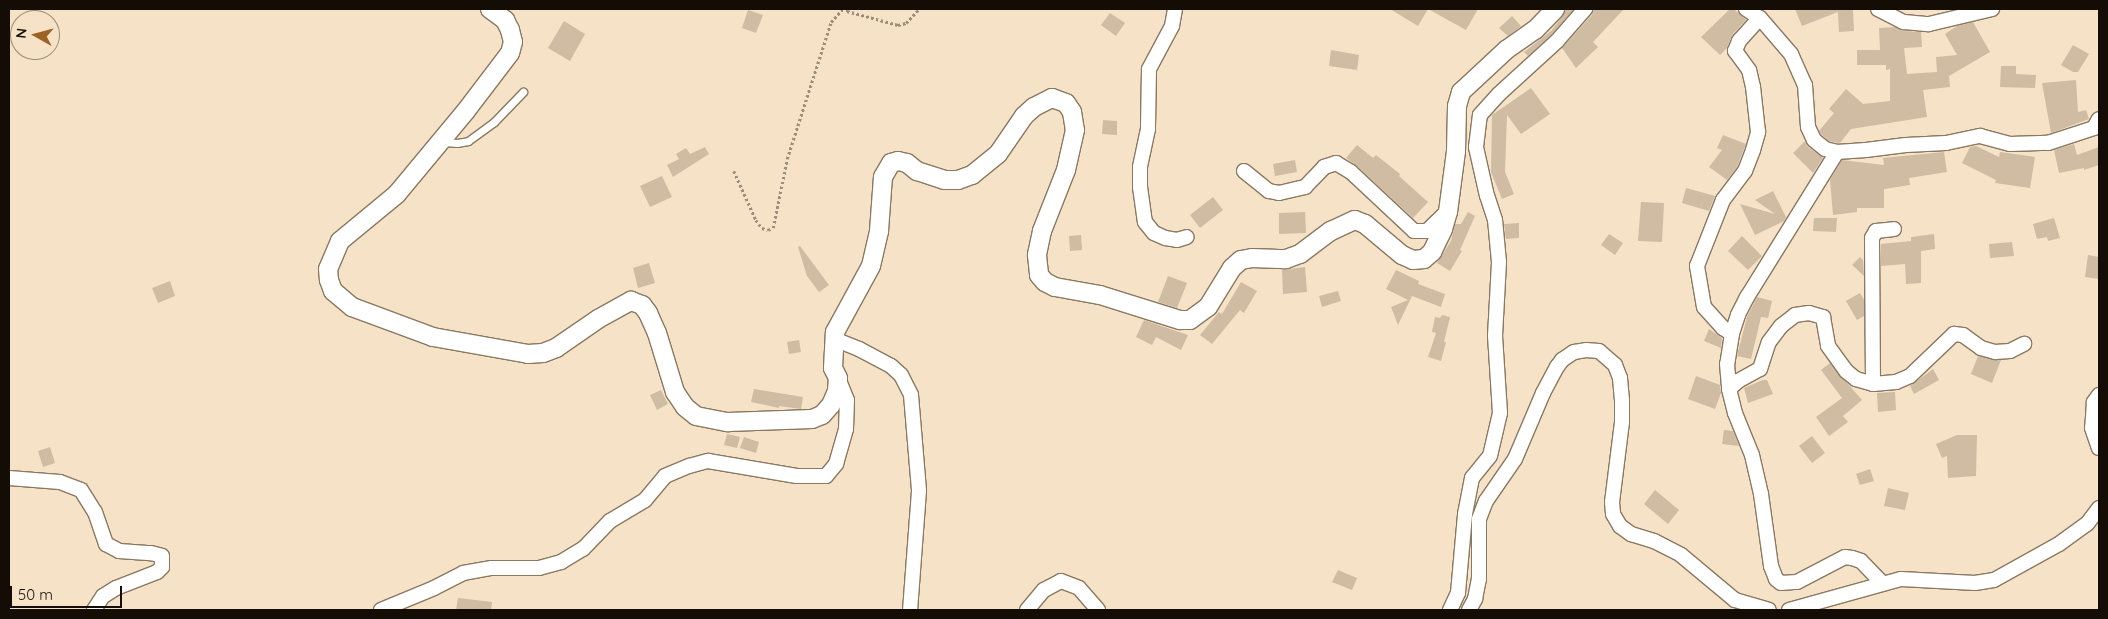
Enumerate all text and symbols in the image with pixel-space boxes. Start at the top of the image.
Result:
north arrow [10,10,60,60]
text: N [12,27,31,40]
scale bar [12,576,125,608]
text: 50 m [18,585,53,604]

